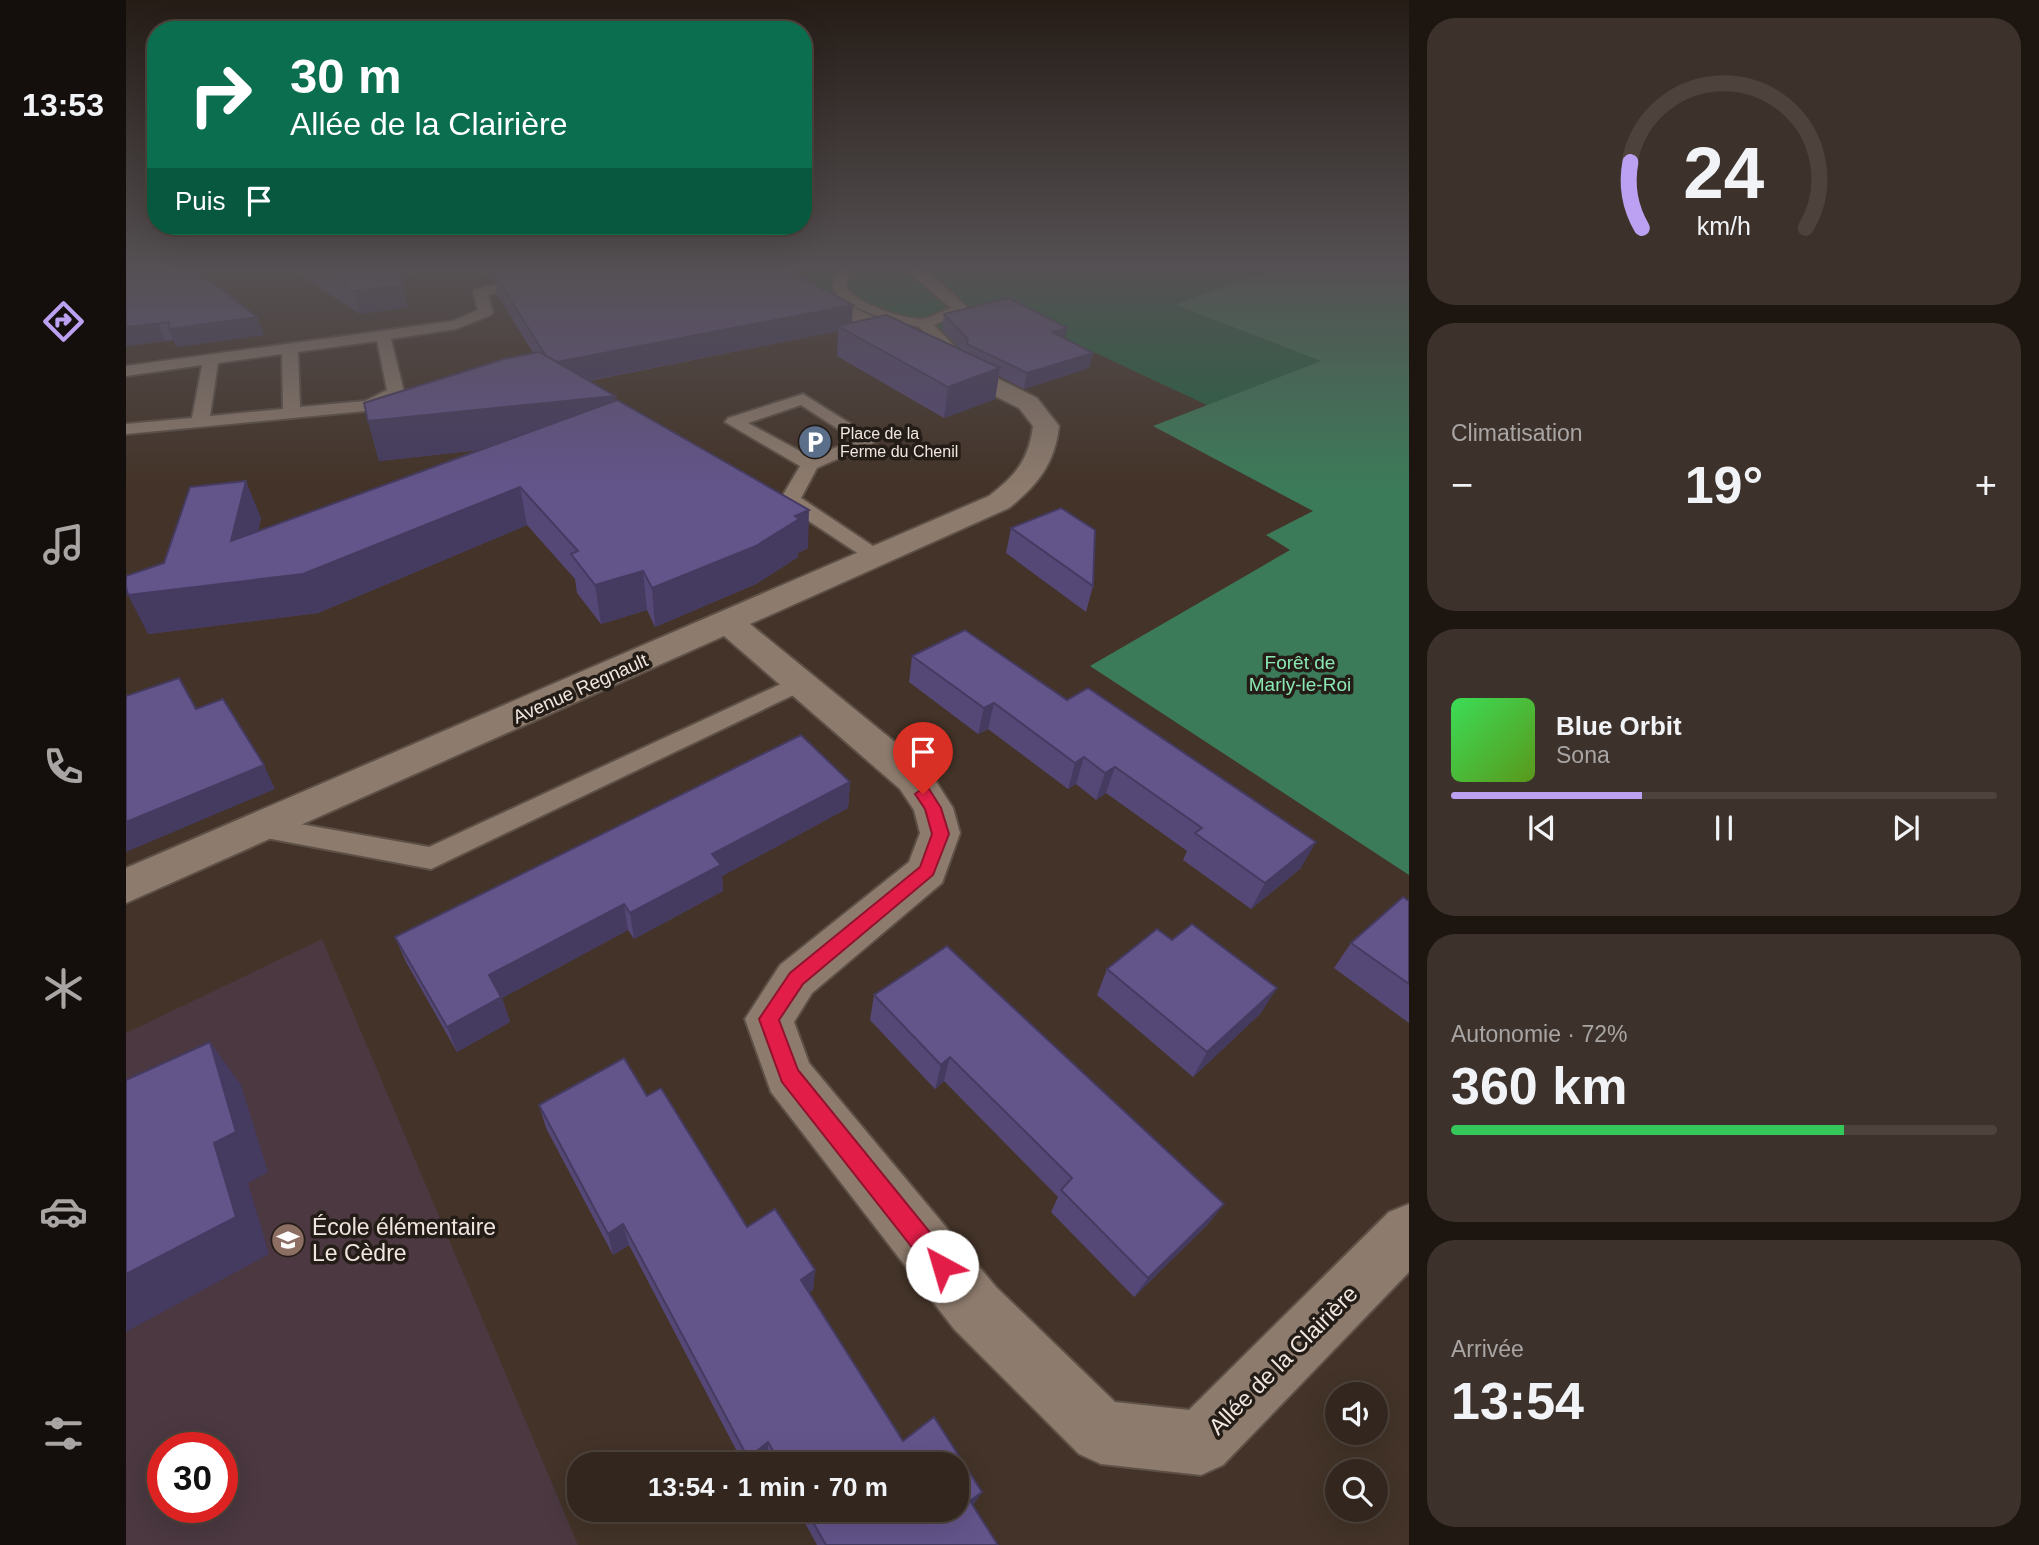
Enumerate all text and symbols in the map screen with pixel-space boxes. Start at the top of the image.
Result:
icon: right [175,49,266,140]
text: 30 m [290,49,402,103]
text: 13:53 [22,87,104,123]
text: Allée de la Clairière [290,106,567,142]
text: 24 [1684,132,1765,213]
icon: arrive [240,182,278,220]
text: Puis [175,186,226,216]
text: km/h [1697,212,1751,240]
icon: directions [39,297,88,346]
text: Climatisation [1451,420,1583,446]
parking icon: Place de la Ferme du Chenil [796,423,834,461]
place label: Place de la Ferme du Chenil [840,425,958,460]
text: 19° [1685,456,1763,514]
text: − [1451,464,1473,506]
text: + [1975,464,1997,506]
icon: music [39,520,88,569]
street label: Avenue Regnault [510,649,652,728]
park label: Forêt de Marly-le-Roi [1249,652,1351,695]
text: Blue Orbit [1556,711,1682,741]
pin [893,722,953,794]
icon: arrive [904,733,942,771]
icon: phone [39,742,88,791]
text: Sona [1556,742,1610,768]
icon: previous [1523,809,1561,847]
icon: pause [1705,809,1743,847]
icon: next [1887,809,1925,847]
icon: climate [39,964,88,1013]
text: Autonomie · 72% [1451,1021,1627,1047]
text: 360 km [1451,1057,1627,1115]
icon: car [39,1187,88,1236]
place label: École élémentaire Le Cèdre [312,1214,496,1266]
school or university icon: École élémentaire Le Cèdre [269,1221,307,1259]
position arrow [905,1229,979,1303]
street label: Allée de la Clairière [1203,1280,1363,1440]
text: Arrivée [1451,1336,1524,1362]
text: 13:54 [1451,1372,1584,1430]
map controls [1325,1382,1388,1522]
button: sound [1325,1382,1388,1445]
icon: filters [39,1409,88,1458]
speed limit sign: 30 [147,1432,238,1523]
button: search [1325,1459,1388,1522]
text: 13:54 · 1 min · 70 m [648,1472,888,1502]

